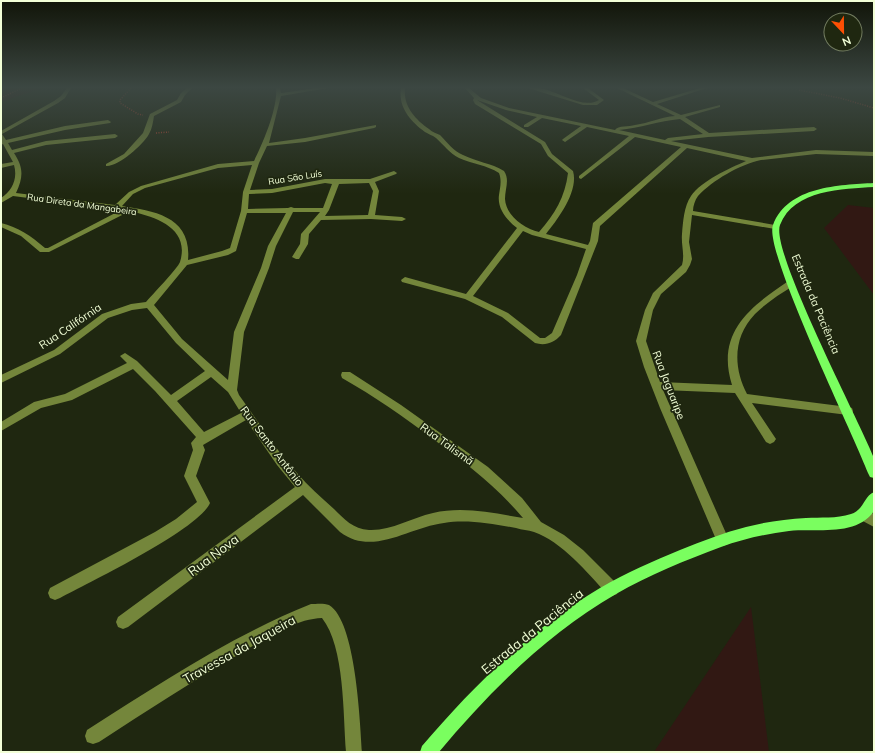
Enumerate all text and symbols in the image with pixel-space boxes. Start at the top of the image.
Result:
north arrow [823,12,863,52]
text: N [840,33,853,49]
street label: Rua São Luís [267,167,323,187]
street label: Rua Direta da Mangabeira [27,191,137,217]
street label: Estrada da Paciência [789,252,843,356]
street label: Rua Califórnia [36,300,104,352]
street label: Rua Jaguaripe [649,349,689,421]
street label: Rua Santo Antônio [237,403,307,489]
street label: Rua Talismã [417,420,477,468]
street label: Rua Nova [185,531,241,579]
street label: Estrada da Paciência [478,585,586,677]
street label: Travessa da Jaqueira [180,611,298,687]

